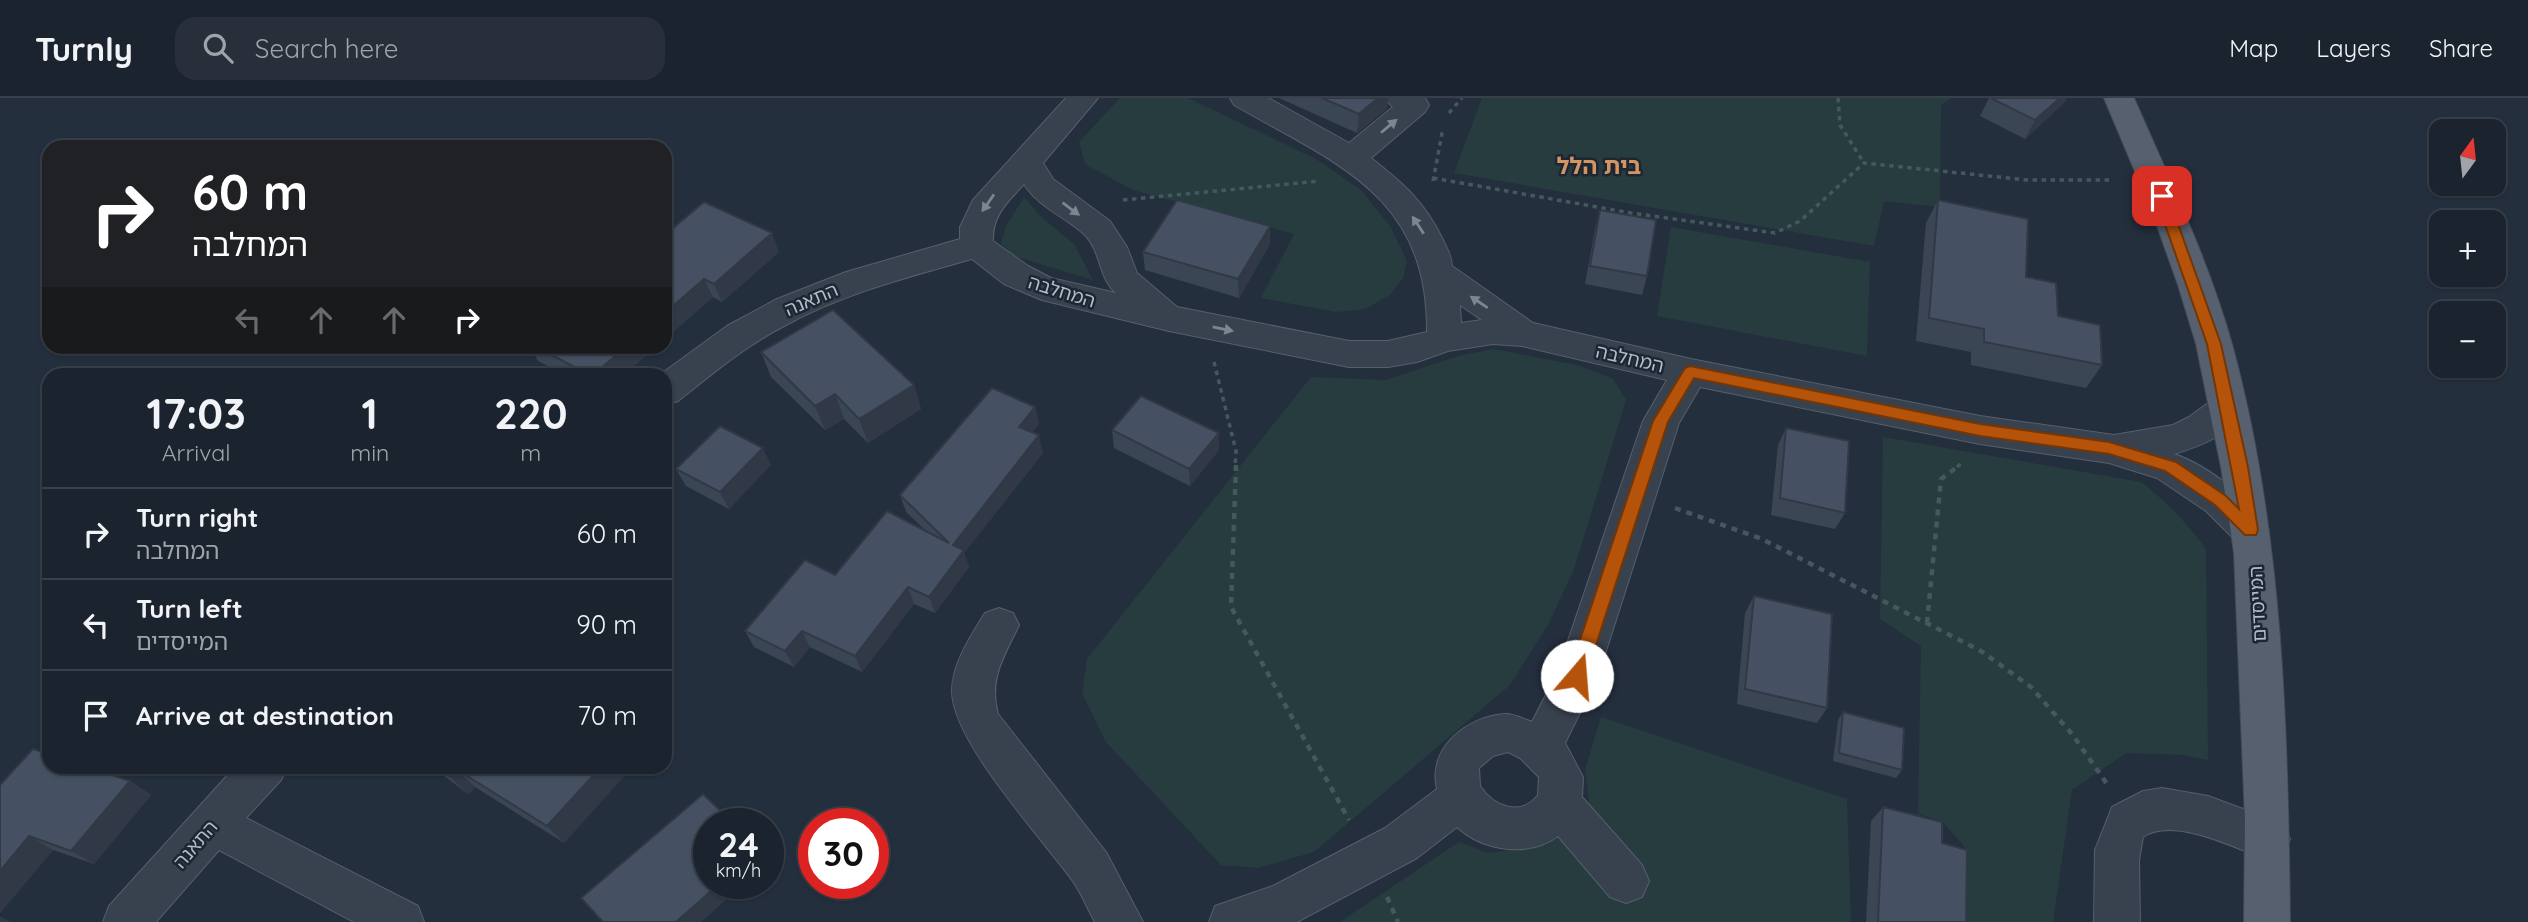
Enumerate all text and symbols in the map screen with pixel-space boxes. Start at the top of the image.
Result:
search box [175,17,665,80]
text: Turnly [35,28,133,69]
icon: search [199,29,237,67]
text: Search here [255,32,398,65]
text: Map [2229,33,2278,63]
text: Layers [2316,33,2391,63]
text: Share [2429,33,2493,63]
one-way arrow [1380,118,1398,134]
north arrow [2429,119,2506,196]
map controls [2429,119,2506,378]
district label: בית הלל [1557,151,1642,180]
text: 60 m [192,161,308,222]
pin [2132,166,2192,226]
icon: right [77,168,168,259]
icon: arrive [2143,177,2181,215]
one-way arrow [981,194,995,212]
one-way arrow [1062,201,1080,215]
button: + [2429,210,2506,287]
one-way arrow [1412,215,1425,234]
text: המחלבה [192,224,308,264]
street label: המחלבה [1026,269,1098,313]
street label: התאנה [781,277,841,321]
one-way arrow [1470,295,1488,309]
icon: left [229,301,267,339]
icon: ahead [302,301,340,339]
icon: ahead [375,301,413,339]
icon: right [448,301,486,339]
button: − [2429,301,2506,378]
one-way arrow [1212,323,1234,334]
street label: המחלבה [1594,339,1666,377]
text: 17:03 [146,387,246,440]
text: 1 [362,387,378,440]
text: 220 [494,387,567,440]
text: Arrival [162,438,231,467]
text: min [350,438,389,467]
text: m [520,438,541,467]
text: Turn right [136,501,258,534]
icon: right [77,515,115,553]
text: 60 m [577,517,637,550]
text: המחלבה [136,536,220,565]
street label: המייסדים [2243,565,2271,643]
text: Turn left [136,592,243,625]
icon: left [77,606,115,644]
text: 90 m [576,608,637,641]
text: המייסדים [136,627,228,656]
position arrow [1540,639,1614,713]
icon: arrive [77,697,115,735]
text: Arrive at destination [136,699,394,732]
text: 70 m [577,699,637,732]
speed limit sign: 30 [798,808,889,899]
street label: התאנה [168,815,222,873]
text: 24 [718,822,759,866]
text: km/h [716,859,761,882]

